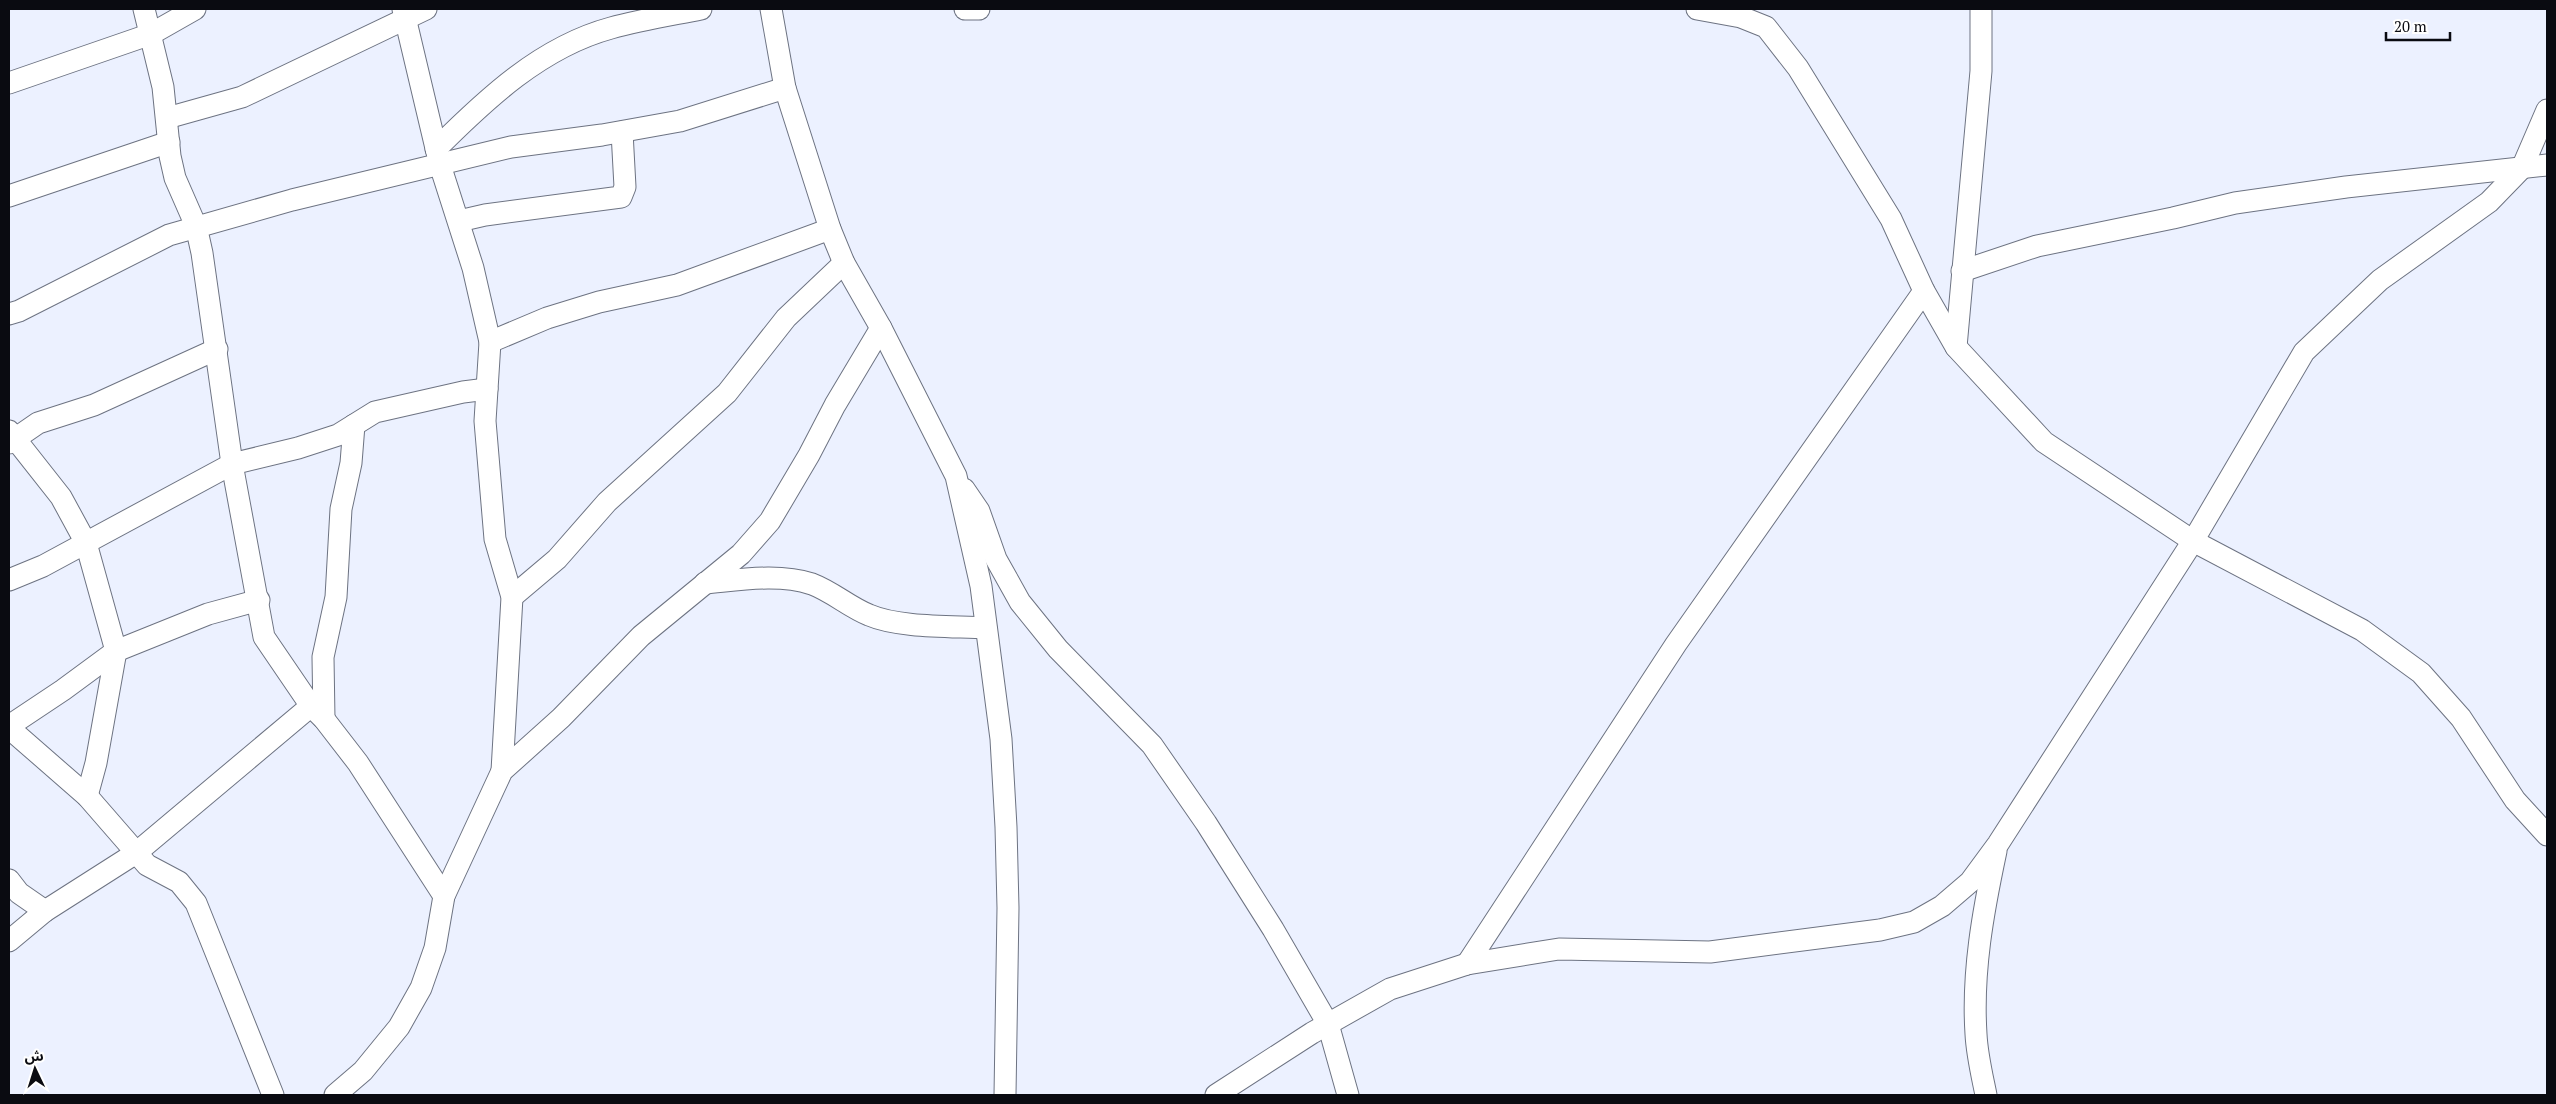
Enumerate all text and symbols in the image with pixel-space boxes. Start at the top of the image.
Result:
scale bar [2386,10,2450,42]
text: 20 m [2394,16,2427,36]
north arrow [10,1044,60,1094]
text: ش [24,1045,44,1066]

